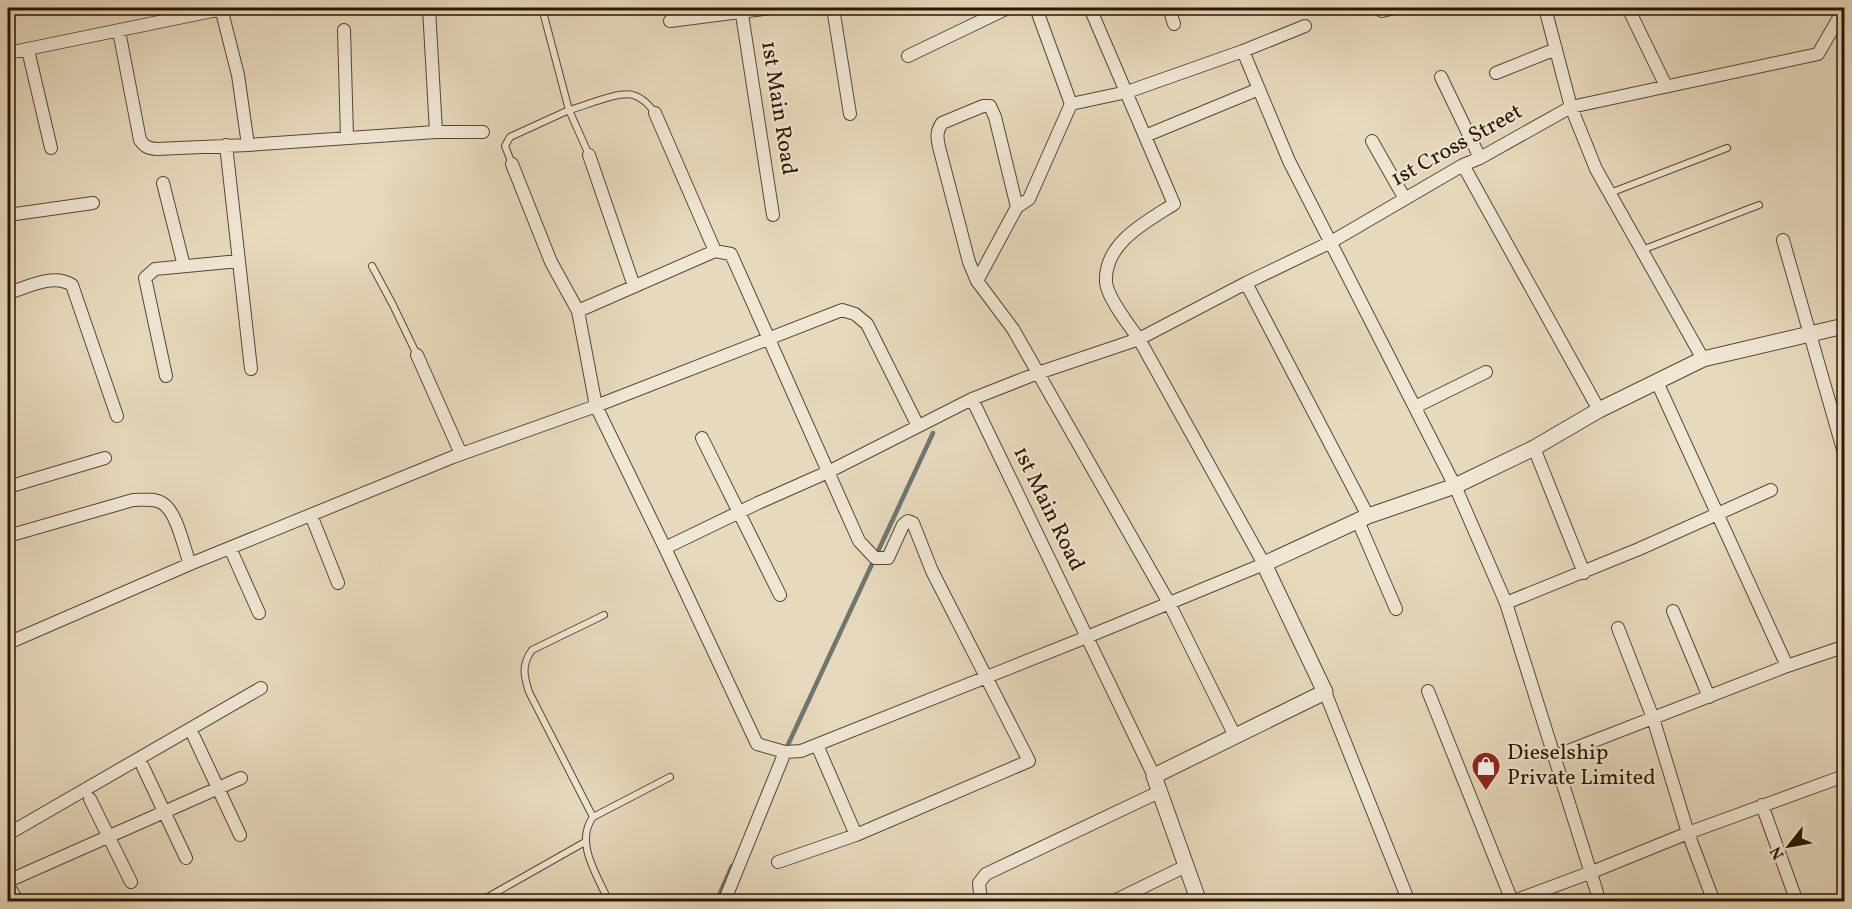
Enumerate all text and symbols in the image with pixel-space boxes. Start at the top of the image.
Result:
street label: 1st Main Road [752,39,804,177]
street label: 1st Cross Street [1386,97,1529,195]
street label: 1st Main Road [1004,441,1092,577]
place label: Dieselship Private Limited [1507,738,1656,794]
shop icon: Dieselship Private Limited [1470,750,1502,792]
north arrow [1759,816,1819,876]
text: N [1765,842,1790,863]

